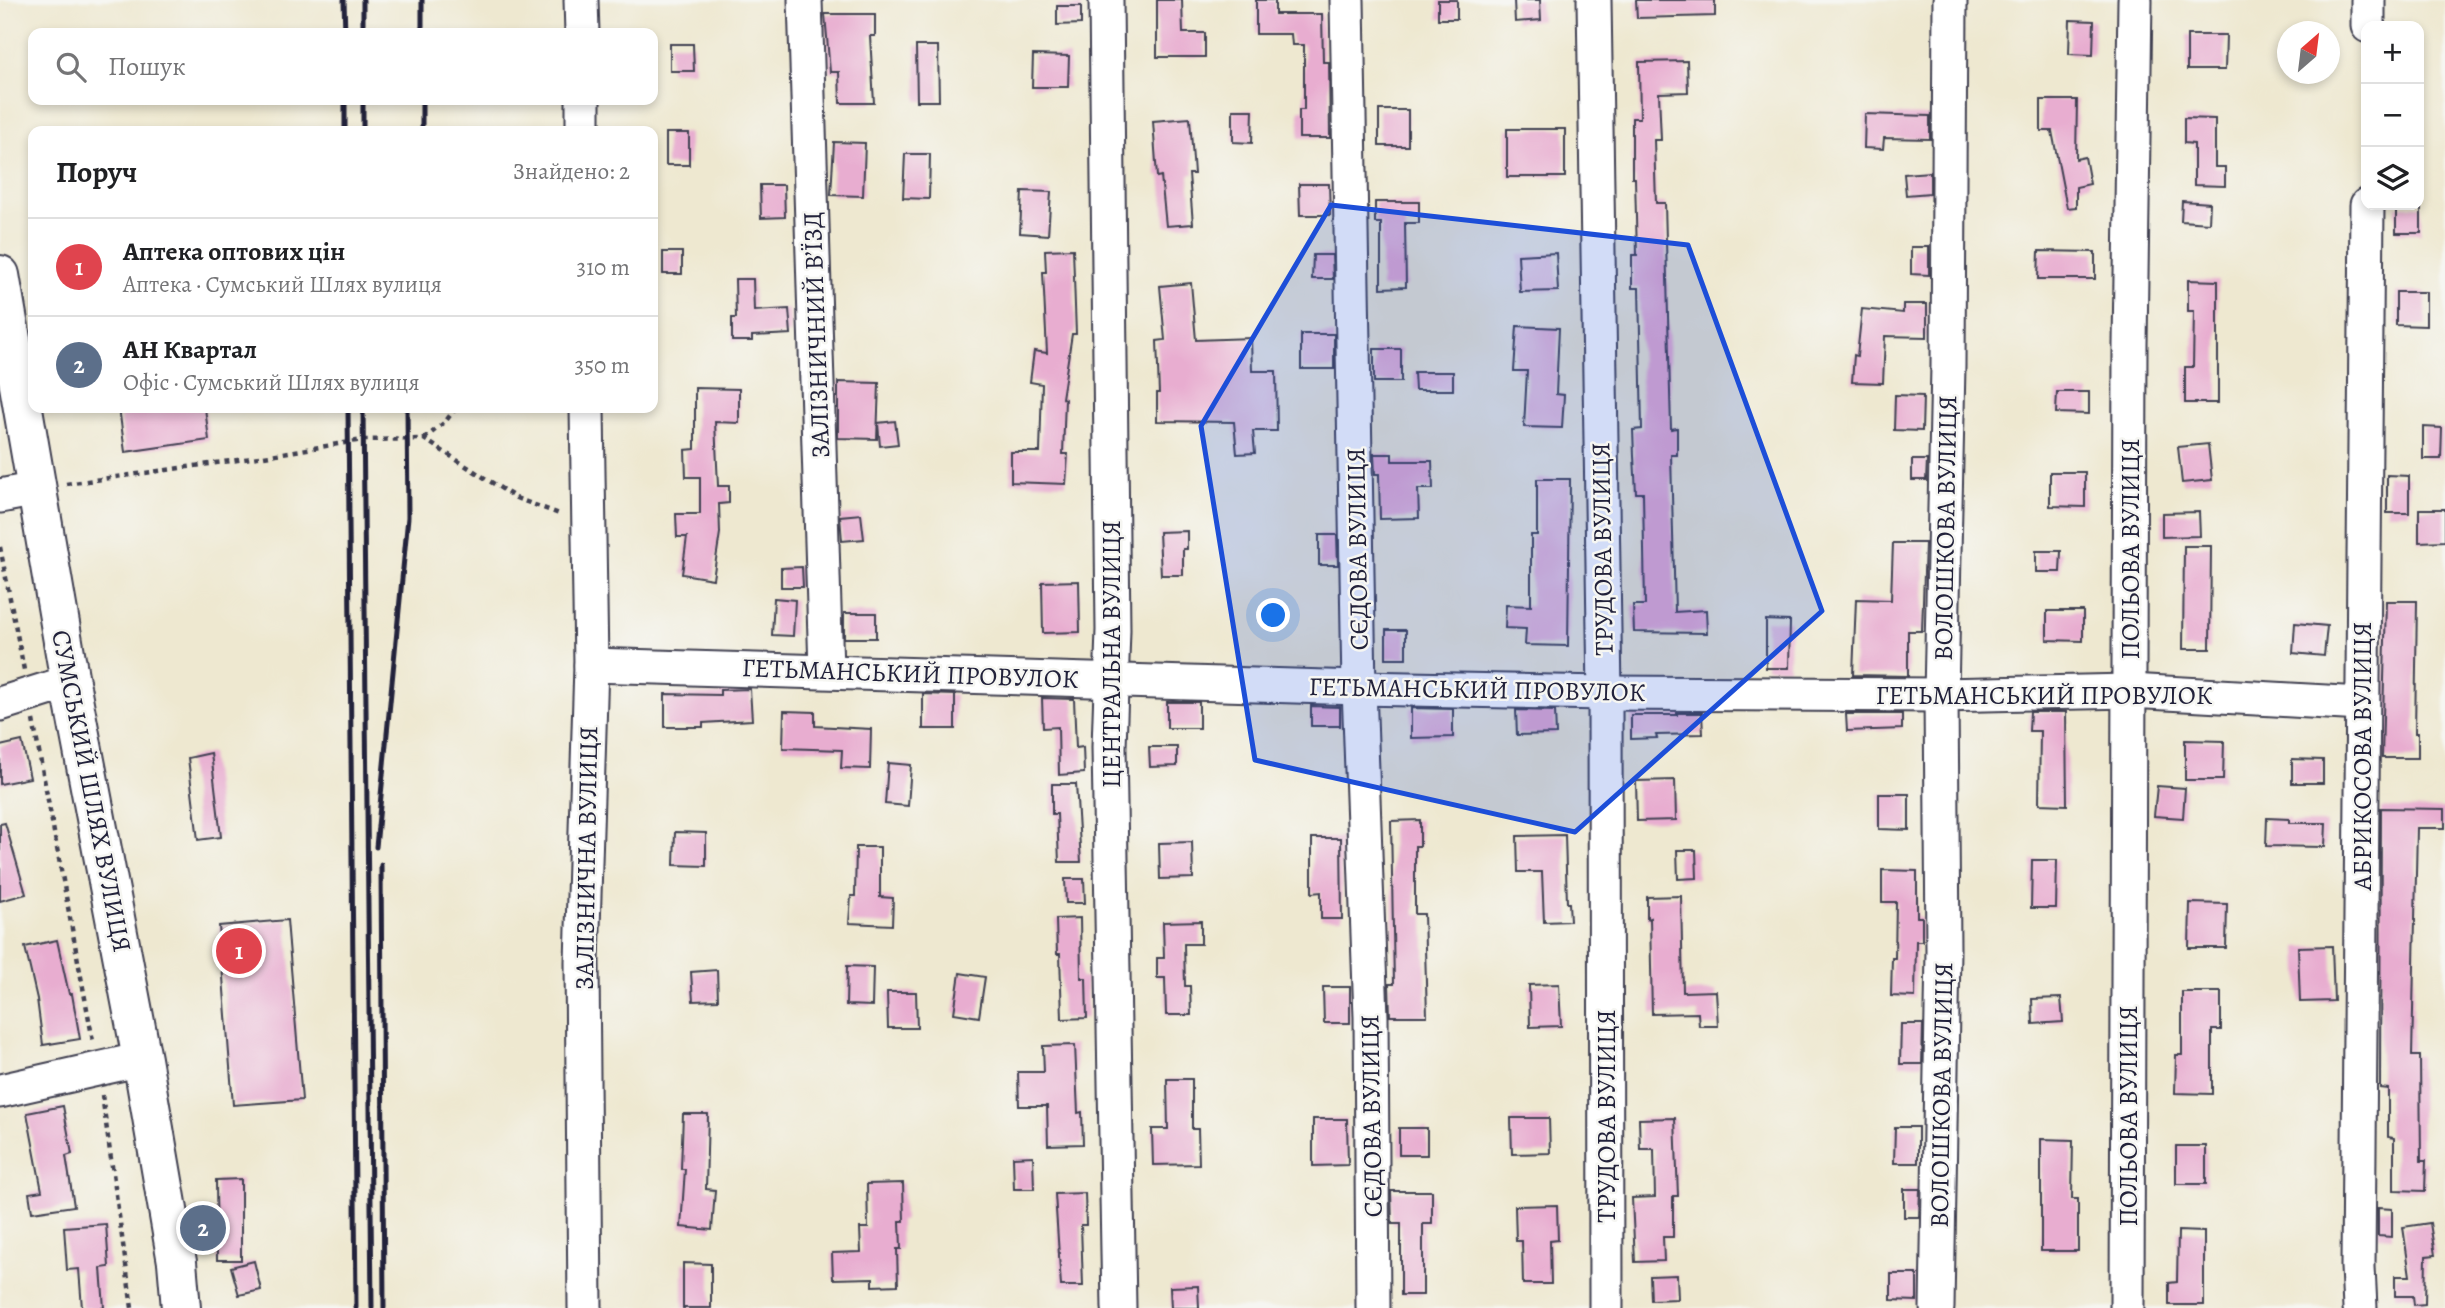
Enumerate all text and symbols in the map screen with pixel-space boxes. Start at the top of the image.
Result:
north arrow [2277,21,2340,84]
map controls [2361,21,2424,210]
button: + [2361,21,2424,84]
search box [28,28,658,105]
icon: search [52,48,90,86]
text: Пошук [108,49,186,84]
button: − [2361,84,2424,147]
button: layers [2361,147,2424,210]
text: Поруч [56,152,137,192]
text: Знайдено: 2 [513,156,630,187]
street label: ЗАЛІЗНИЧНИЙ В’ЇЗД [795,211,838,459]
text: Аптека оптових цін [123,234,345,269]
text: 1 [75,252,83,283]
text: 310 m [577,252,630,283]
text: Аптека · Сумський Шлях вулиця [123,269,442,300]
text: АН Квартал [123,332,257,367]
text: 2 [73,350,85,381]
text: 350 m [575,350,630,381]
text: Офіс · Сумський Шлях вулиця [123,367,420,398]
street label: ВОЛОШКОВА ВУЛИЦЯ [1926,395,1965,661]
street label: ПОЛЬОВА ВУЛИЦЯ [2113,438,2148,660]
street label: ТРУДОВА ВУЛИЦЯ [1583,442,1622,656]
street label: СЄДОВА ВУЛИЦЯ [1338,447,1377,651]
street label: ЦЕНТРАЛЬНА ВУЛИЦЯ [1094,520,1129,788]
your location [1256,598,1290,632]
street label: АБРИКОСОВА ВУЛИЦЯ [2345,622,2380,891]
street label: СУМСЬКИЙ ШЛЯХ ВУЛИЦЯ [43,627,140,955]
street label: ГЕТЬМАНСЬКИЙ ПРОВУЛОК [741,650,1079,697]
street label: ГЕТЬМАНСЬКИЙ ПРОВУЛОК [1308,669,1646,710]
street label: ГЕТЬМАНСЬКИЙ ПРОВУЛОК [1876,678,2213,713]
street label: ЗАЛІЗНИЧНА ВУЛИЦЯ [567,726,606,990]
pin: 1 [216,925,262,977]
street label: ВОЛОШКОВА ВУЛИЦЯ [1922,962,1961,1228]
street label: ПОЛЬОВА ВУЛИЦЯ [2111,1005,2146,1227]
street label: ТРУДОВА ВУЛИЦЯ [1589,1009,1624,1223]
street label: СЄДОВА ВУЛИЦЯ [1352,1014,1391,1218]
pin: 2 [180,1202,226,1254]

